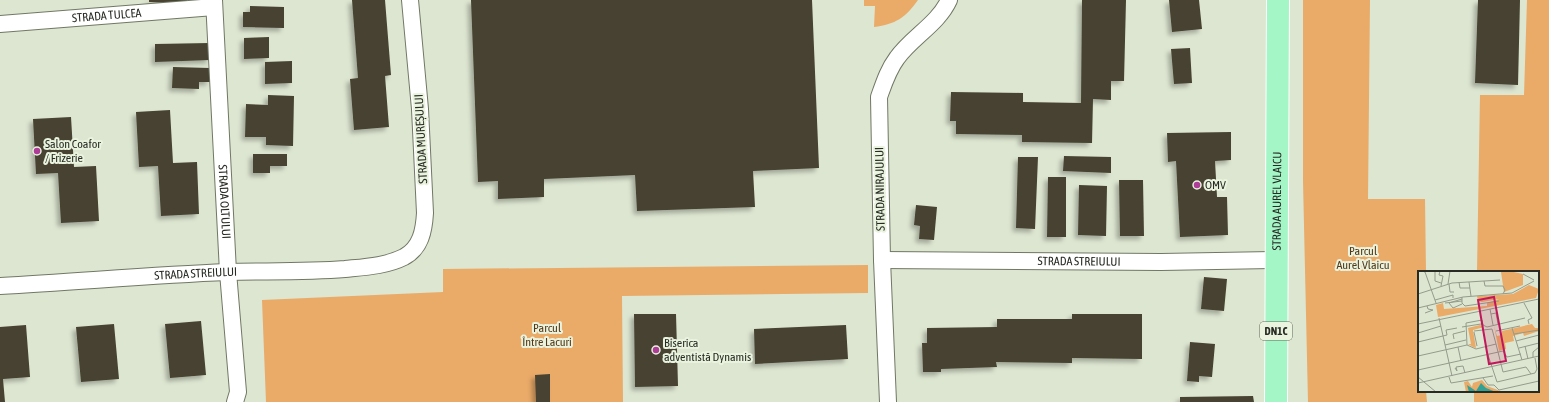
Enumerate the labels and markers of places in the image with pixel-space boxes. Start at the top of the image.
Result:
place label: Salon Coafor / Frizerie [45,137,101,165]
marker: Salon Coafor / Frizerie [32,146,42,156]
place label: OMV [1205,178,1226,192]
marker: OMV [1192,180,1202,190]
place label: Biserica adventistă Dynamis [664,336,751,364]
marker: Biserica adventistă Dynamis [651,345,661,355]

